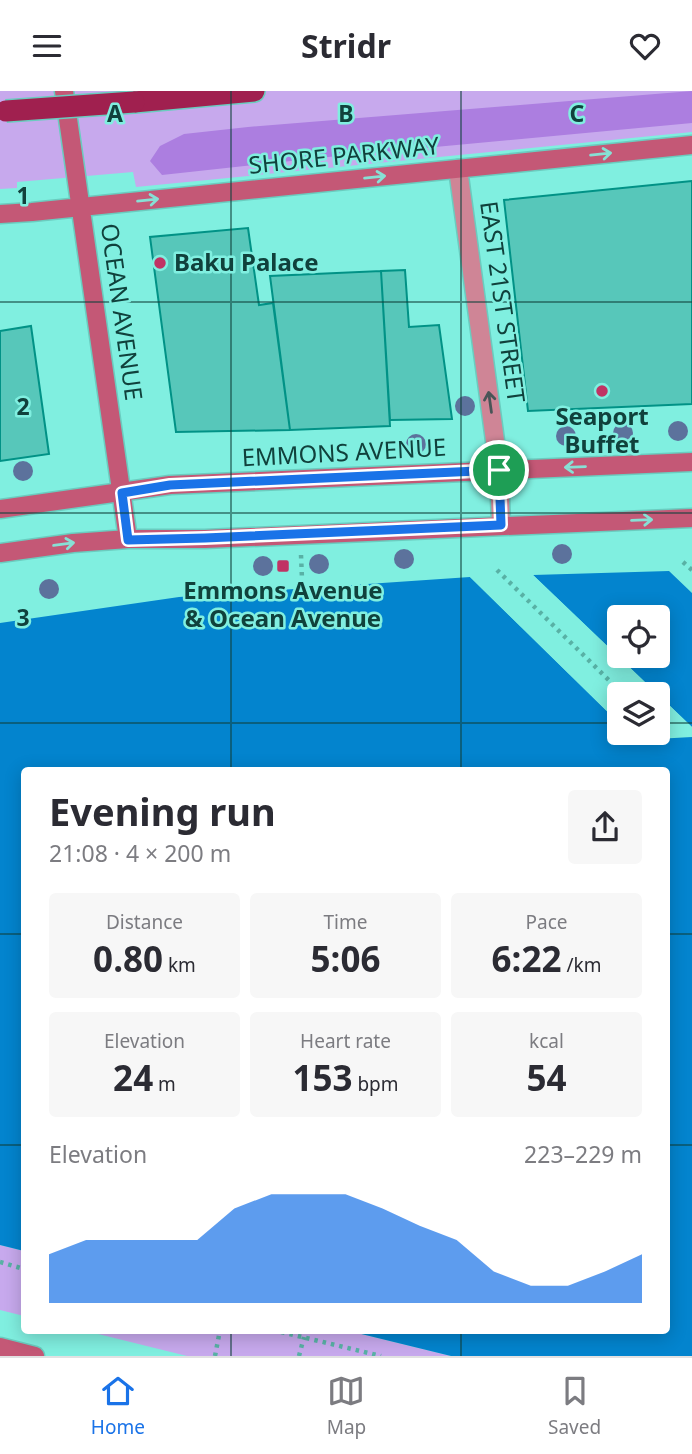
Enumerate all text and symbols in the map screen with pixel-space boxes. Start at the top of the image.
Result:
text: Stridr [301,24,391,67]
icon: menu [28,27,66,65]
icon: heart [626,27,664,65]
text: A [107,97,123,129]
text: B [338,97,354,129]
text: C [570,97,585,129]
street label: SHORE PARKWAY [247,128,441,181]
one-way arrow [589,147,612,160]
one-way arrow [363,170,386,183]
text: 1 [16,179,30,211]
one-way arrow [137,193,159,206]
street label: EAST 21ST STREET [473,199,534,405]
street label: OCEAN AVENUE [94,221,151,402]
place label: Baku Palace [174,245,319,278]
marker: Baku Palace [152,255,168,271]
marker: Seaport Buffet [594,383,610,399]
text: 2 [16,390,30,422]
one-way arrow [484,391,497,414]
place label: Seaport Buffet [555,399,649,460]
street label: EMMONS AVENUE [241,430,447,473]
pin [469,440,529,500]
icon: arrive [480,451,518,489]
one-way arrow [564,460,587,473]
one-way arrow [630,513,653,526]
one-way arrow [52,538,75,551]
marker: Emmons Avenue & Ocean Avenue [275,558,291,574]
place label: Emmons Avenue & Ocean Avenue [183,573,383,634]
text: 3 [16,601,30,633]
map controls [607,605,670,745]
button: locate [607,605,670,668]
button: layers [607,682,670,745]
text: Evening run [49,785,276,837]
button: share [568,790,642,864]
text: 21:08 · 4 × 200 m [49,837,231,869]
text: Distance [106,909,183,935]
text: Time [324,909,367,935]
text: Pace [526,909,568,935]
text: 0.80 [93,935,163,982]
text: 5:06 [311,935,380,982]
text: 6:22 [492,935,561,982]
text: km [163,952,196,978]
text: /km [561,952,601,978]
text: Elevation [104,1028,185,1054]
text: Heart rate [300,1028,391,1054]
text: kcal [529,1028,564,1054]
text: 24 [113,1054,153,1101]
text: 153 [292,1054,352,1101]
text: 54 [526,1054,567,1101]
text: m [153,1071,176,1097]
text: bpm [352,1071,399,1097]
text: Elevation [49,1138,147,1170]
text: 223–229 m [524,1138,642,1170]
tab: Home [91,1372,145,1440]
tab: Map [327,1372,366,1440]
tab: Saved [548,1372,601,1440]

